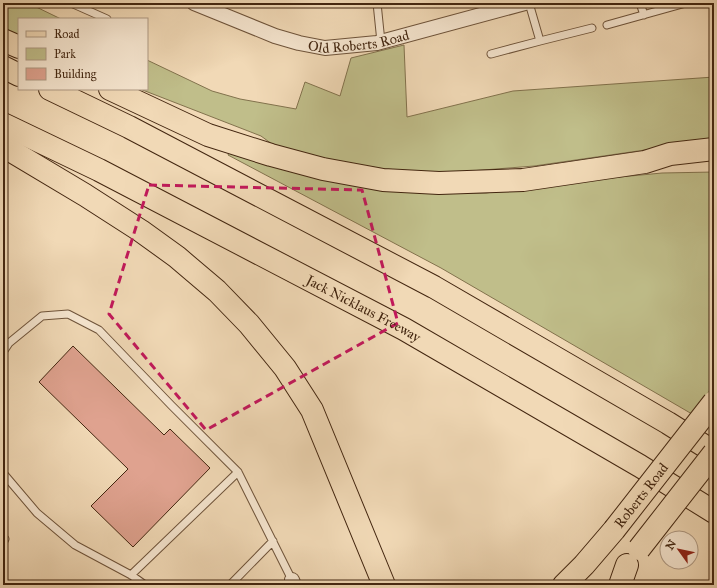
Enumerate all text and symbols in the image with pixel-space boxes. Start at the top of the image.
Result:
legend [18,18,148,90]
text: Road [54,27,80,41]
street label: Old Roberts Road [307,27,411,57]
text: Park [54,47,76,61]
text: Building [54,67,97,82]
street label: Jack Nicklaus Freeway [301,271,424,346]
street label: Roberts Road [611,460,672,532]
north arrow [659,530,699,570]
text: N [663,537,679,552]

